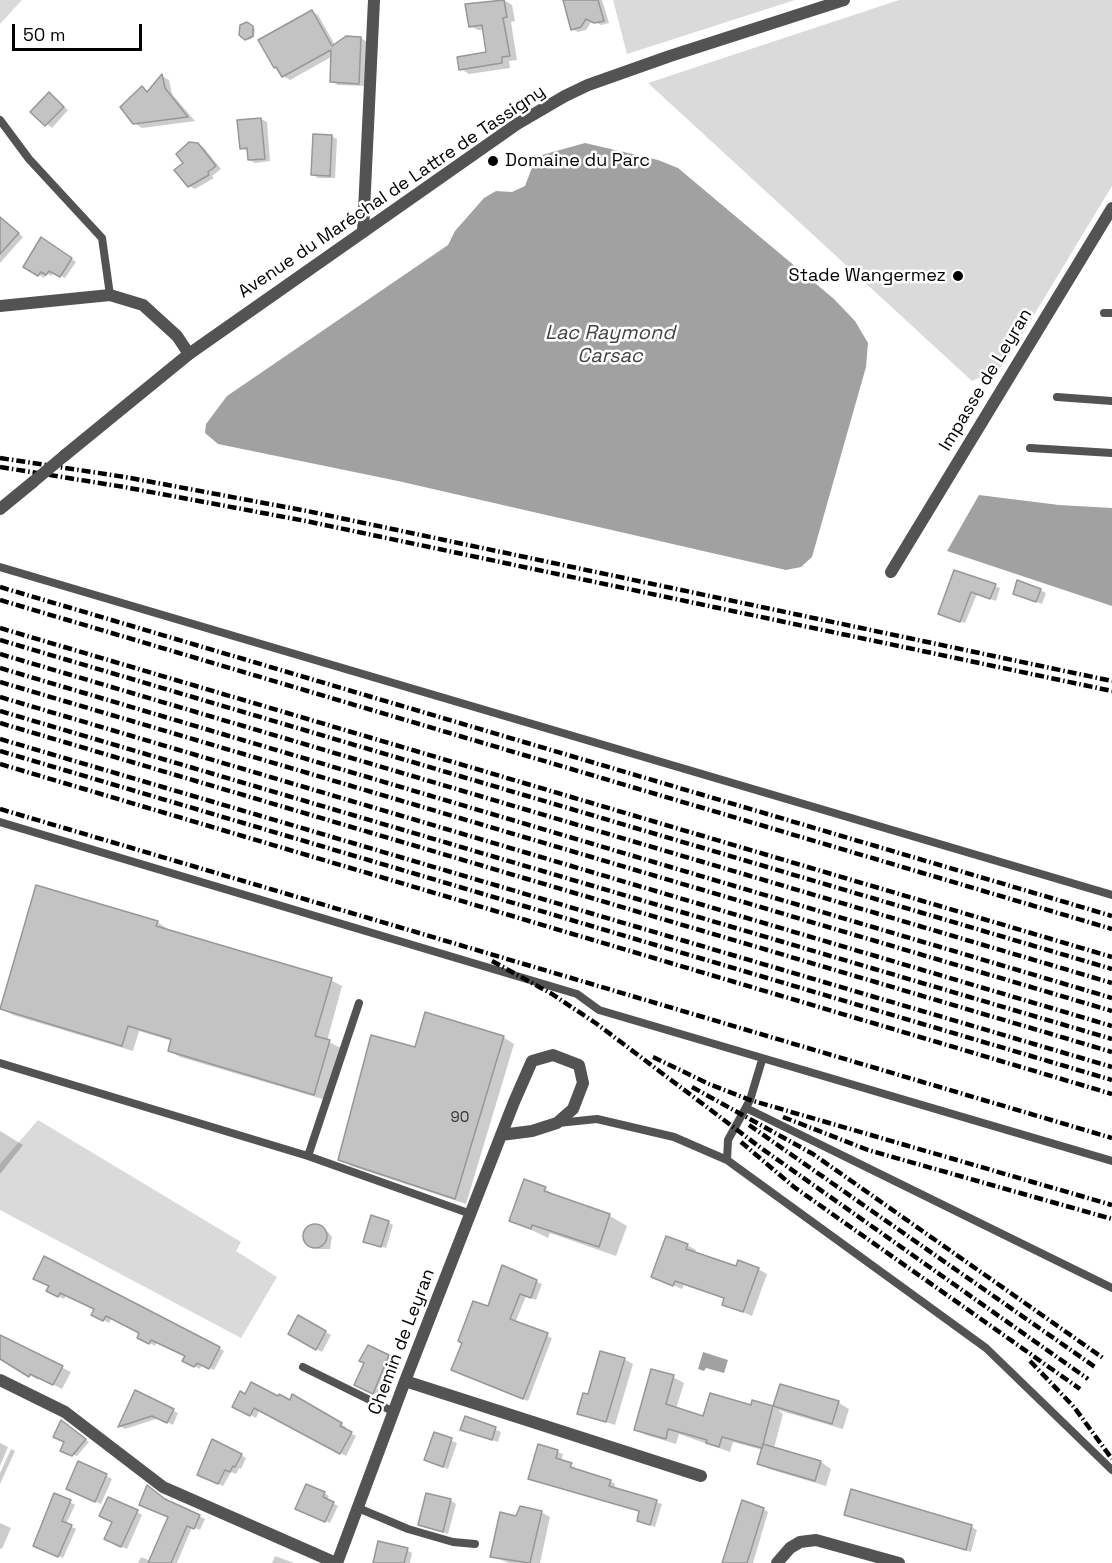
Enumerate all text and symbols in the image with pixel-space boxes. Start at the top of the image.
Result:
scale bar [15,12,146,50]
text: 50 m [23,23,65,46]
street label: Avenue du Maréchal de Lattre de Tassigny [234,81,550,303]
place label: Domaine du Parc [505,150,650,172]
marker: Domaine du Parc [486,154,500,168]
place label: Stade Wangermez [789,265,946,287]
marker: Stade Wangermez [951,269,965,283]
street label: Impasse de Leyran [935,305,1037,455]
water label: Lac Raymond Carsac [545,322,675,369]
house number: 90 [451,1109,469,1127]
street label: Chemin de Leyran [364,1266,440,1418]

